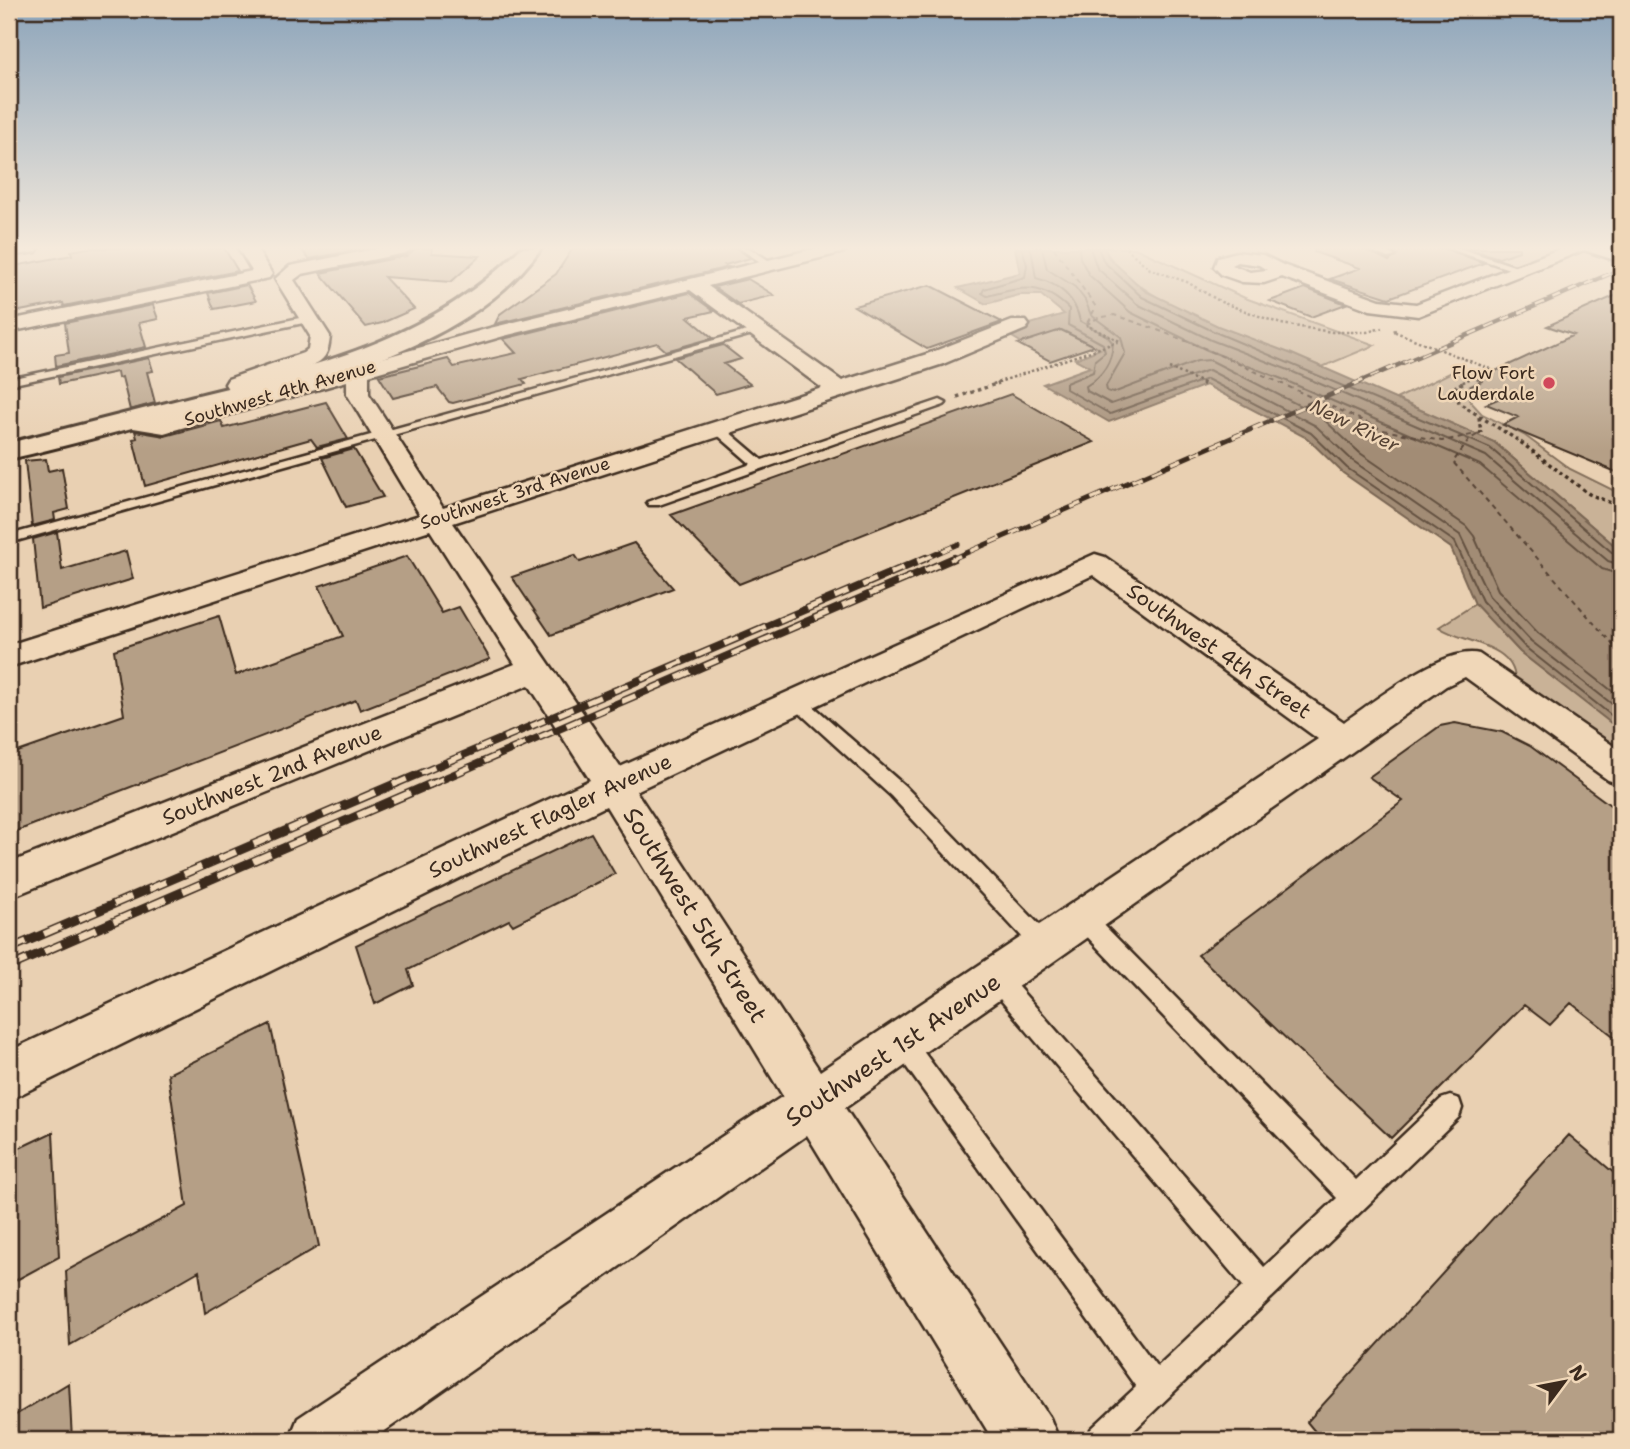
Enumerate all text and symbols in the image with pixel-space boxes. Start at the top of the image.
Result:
street label: Southwest 4th Avenue [181,354,379,432]
place label: Flow Fort Lauderdale [1437,361,1535,406]
marker: Flow Fort Lauderdale [1541,375,1557,391]
water label: New River [1306,393,1404,458]
street label: Southwest 3rd Avenue [417,451,613,535]
street label: Southwest 4th Street [1121,577,1317,725]
street label: Southwest 2nd Avenue [158,718,386,832]
street label: Southwest Flagler Avenue [424,747,676,885]
street label: Southwest 5th Street [616,801,774,1029]
street label: Southwest 1st Avenue [779,966,1007,1134]
north arrow [1528,1348,1598,1418]
text: N [1563,1360,1593,1386]

